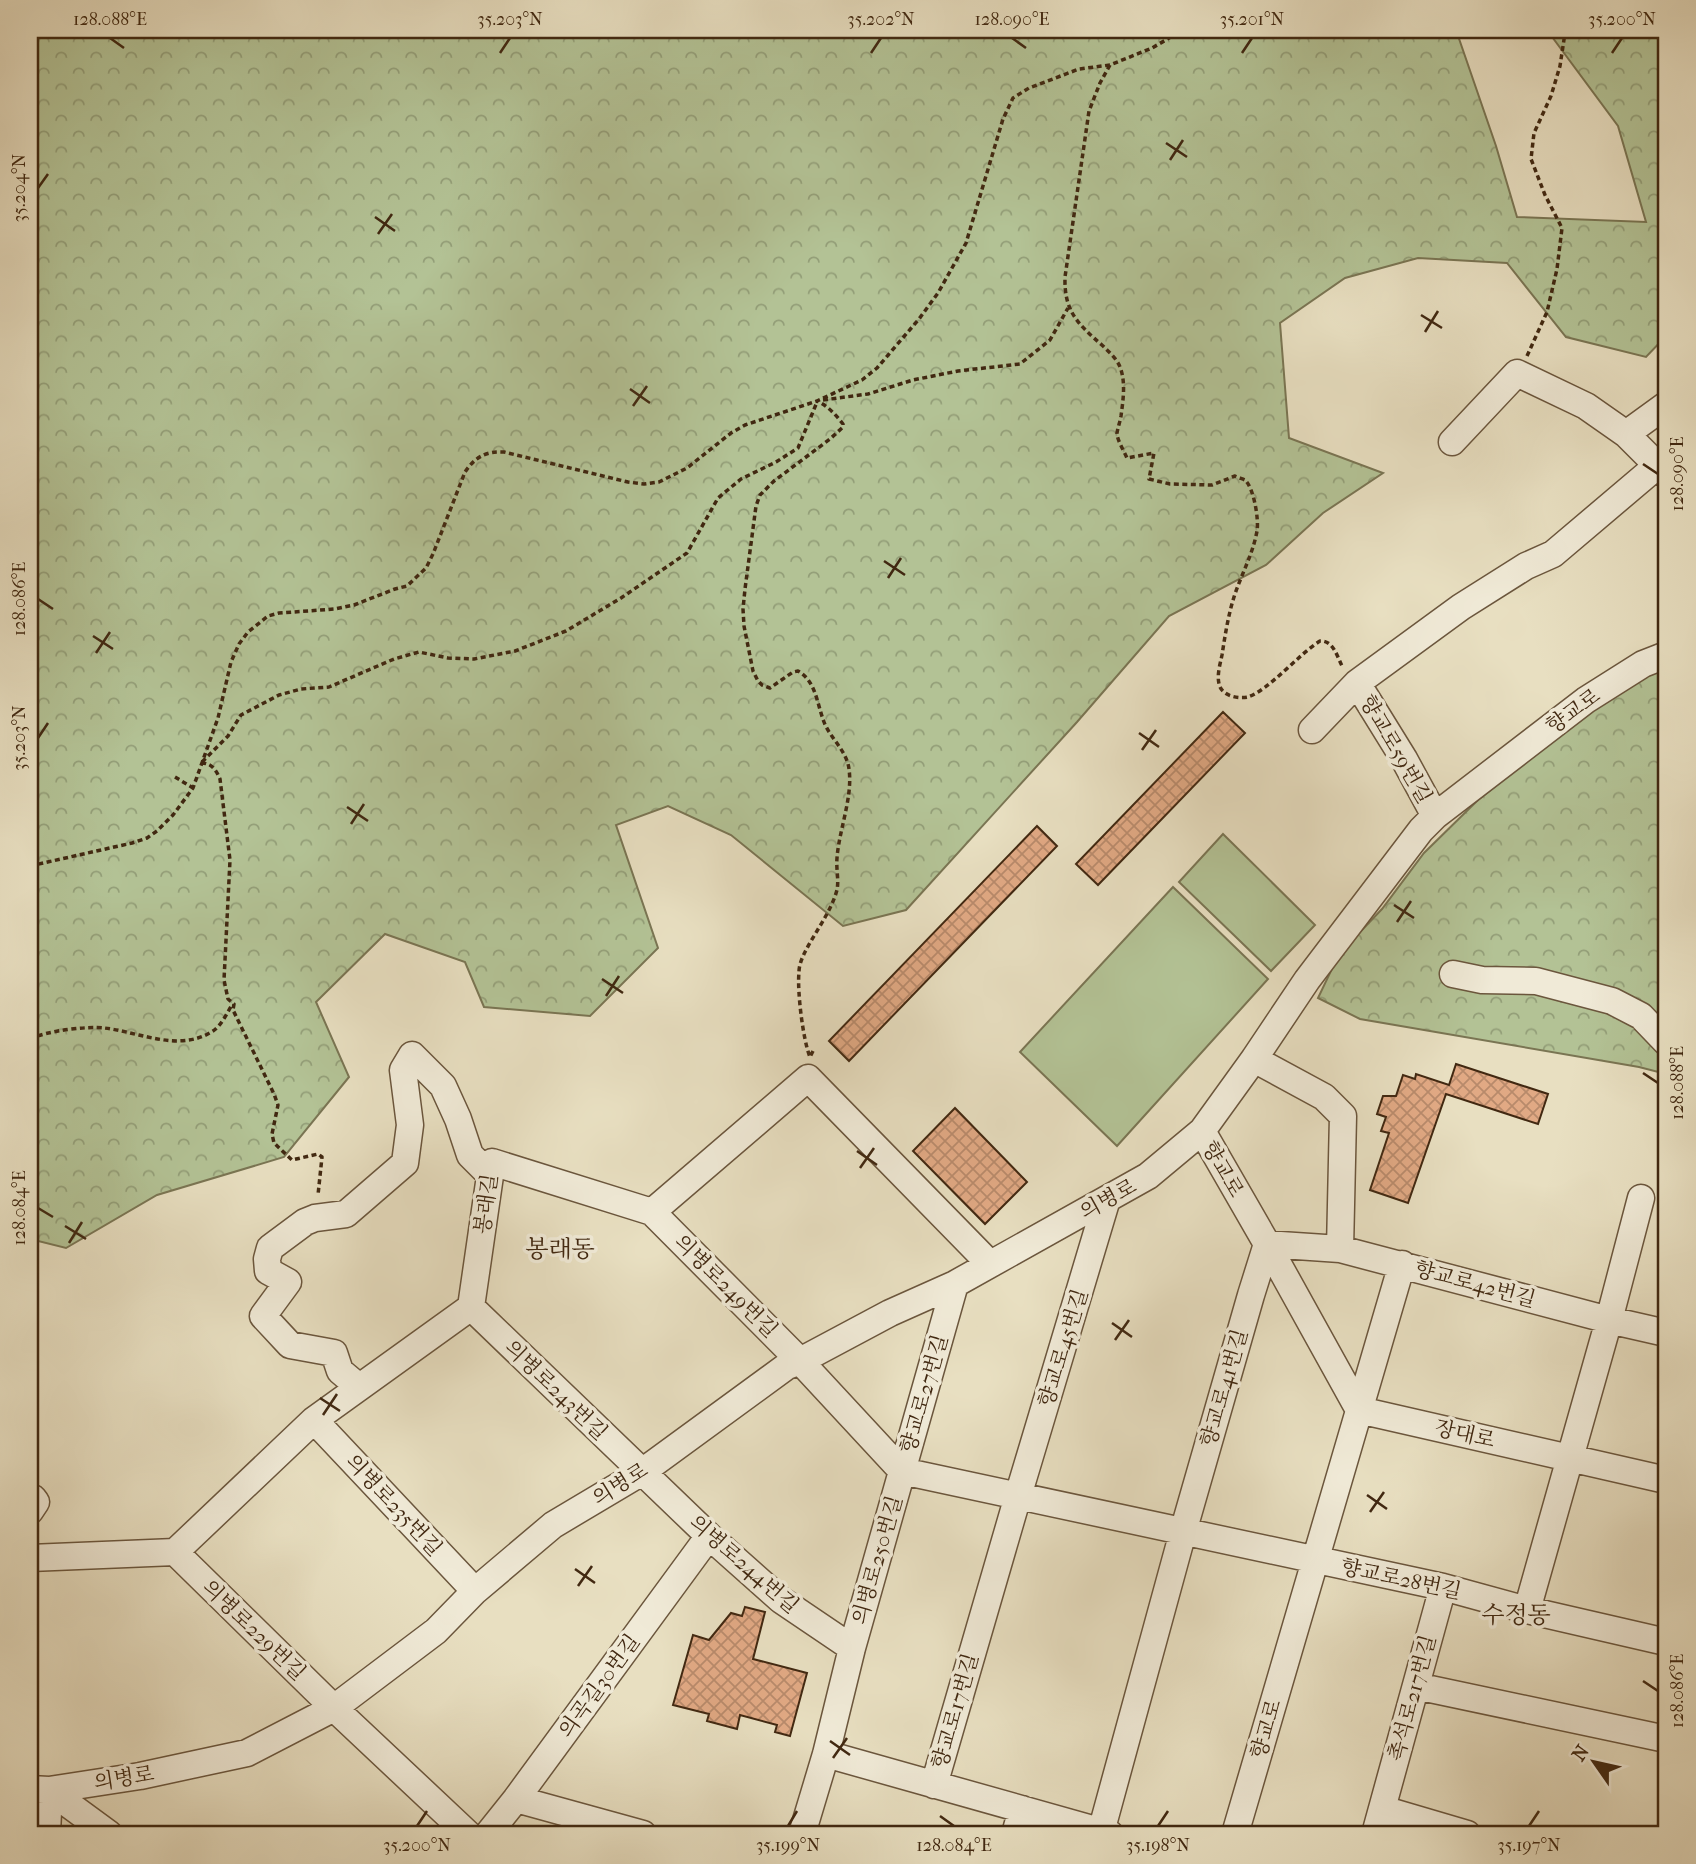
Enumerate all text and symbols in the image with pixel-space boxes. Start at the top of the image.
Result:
text: 128.088°E [73,9,147,30]
text: 35.203°N [477,9,543,30]
text: 35.202°N [847,9,915,30]
text: 128.090°E [974,9,1050,30]
text: 35.201°N [1220,9,1285,30]
text: 35.200°N [1588,9,1656,30]
text: 35.204°N [9,153,30,222]
text: 128.090°E [1667,436,1688,512]
text: 128.086°E [9,562,30,636]
street label: 향교로 [1541,683,1605,739]
street label: 향교로59번길 [1355,690,1437,808]
text: 35.203°N [9,705,30,771]
text: 128.088°E [1667,1046,1688,1120]
street label: 향교로 [1197,1137,1249,1201]
text: 128.084°E [9,1170,30,1246]
street label: 봉래길 [470,1172,502,1236]
street label: 의병로 [1076,1174,1140,1224]
street label: 의병로249번길 [670,1230,782,1342]
district label: 봉래동 [525,1235,595,1263]
street label: 향교로42번길 [1412,1256,1538,1312]
street label: 향교로45번길 [1034,1286,1092,1410]
street label: 향교로41번길 [1196,1326,1252,1450]
street label: 향교로27번길 [896,1332,952,1456]
street label: 의병로243번길 [500,1335,612,1445]
street label: 장대로 [1433,1415,1497,1453]
street label: 의병로235번길 [341,1449,447,1561]
street label: 의병로 [588,1458,652,1510]
street label: 의병로250번길 [847,1493,907,1627]
street label: 의병로244번길 [684,1510,804,1618]
street label: 향교로28번길 [1338,1554,1464,1604]
street label: 의병로229번길 [197,1575,311,1685]
district label: 수정동 [1481,1601,1551,1629]
street label: 의곡길30번길 [554,1630,644,1742]
street label: 촉석로217번길 [1384,1632,1440,1764]
street label: 향교로17번길 [927,1650,983,1772]
text: 128.086°E [1667,1654,1688,1728]
street label: 향교로 [1246,1696,1286,1762]
north arrow [1560,1728,1630,1798]
text: N [1568,1740,1594,1765]
street label: 의병로 [92,1761,156,1795]
text: 35.200°N [383,1835,451,1856]
text: 35.199°N [756,1835,820,1856]
text: 128.084°E [916,1835,992,1856]
text: 35.198°N [1126,1835,1190,1856]
text: 35.197°N [1497,1835,1561,1856]

